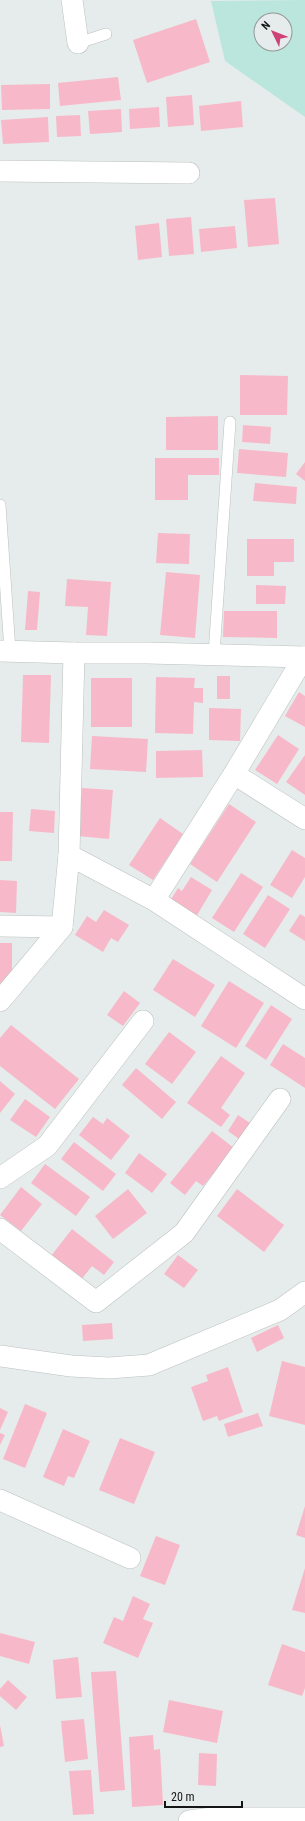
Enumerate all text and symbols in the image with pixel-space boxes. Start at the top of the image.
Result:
north arrow [253,12,293,52]
text: N [259,18,273,32]
scale bar [165,1783,242,1809]
text: 20 m [171,1790,195,1804]

